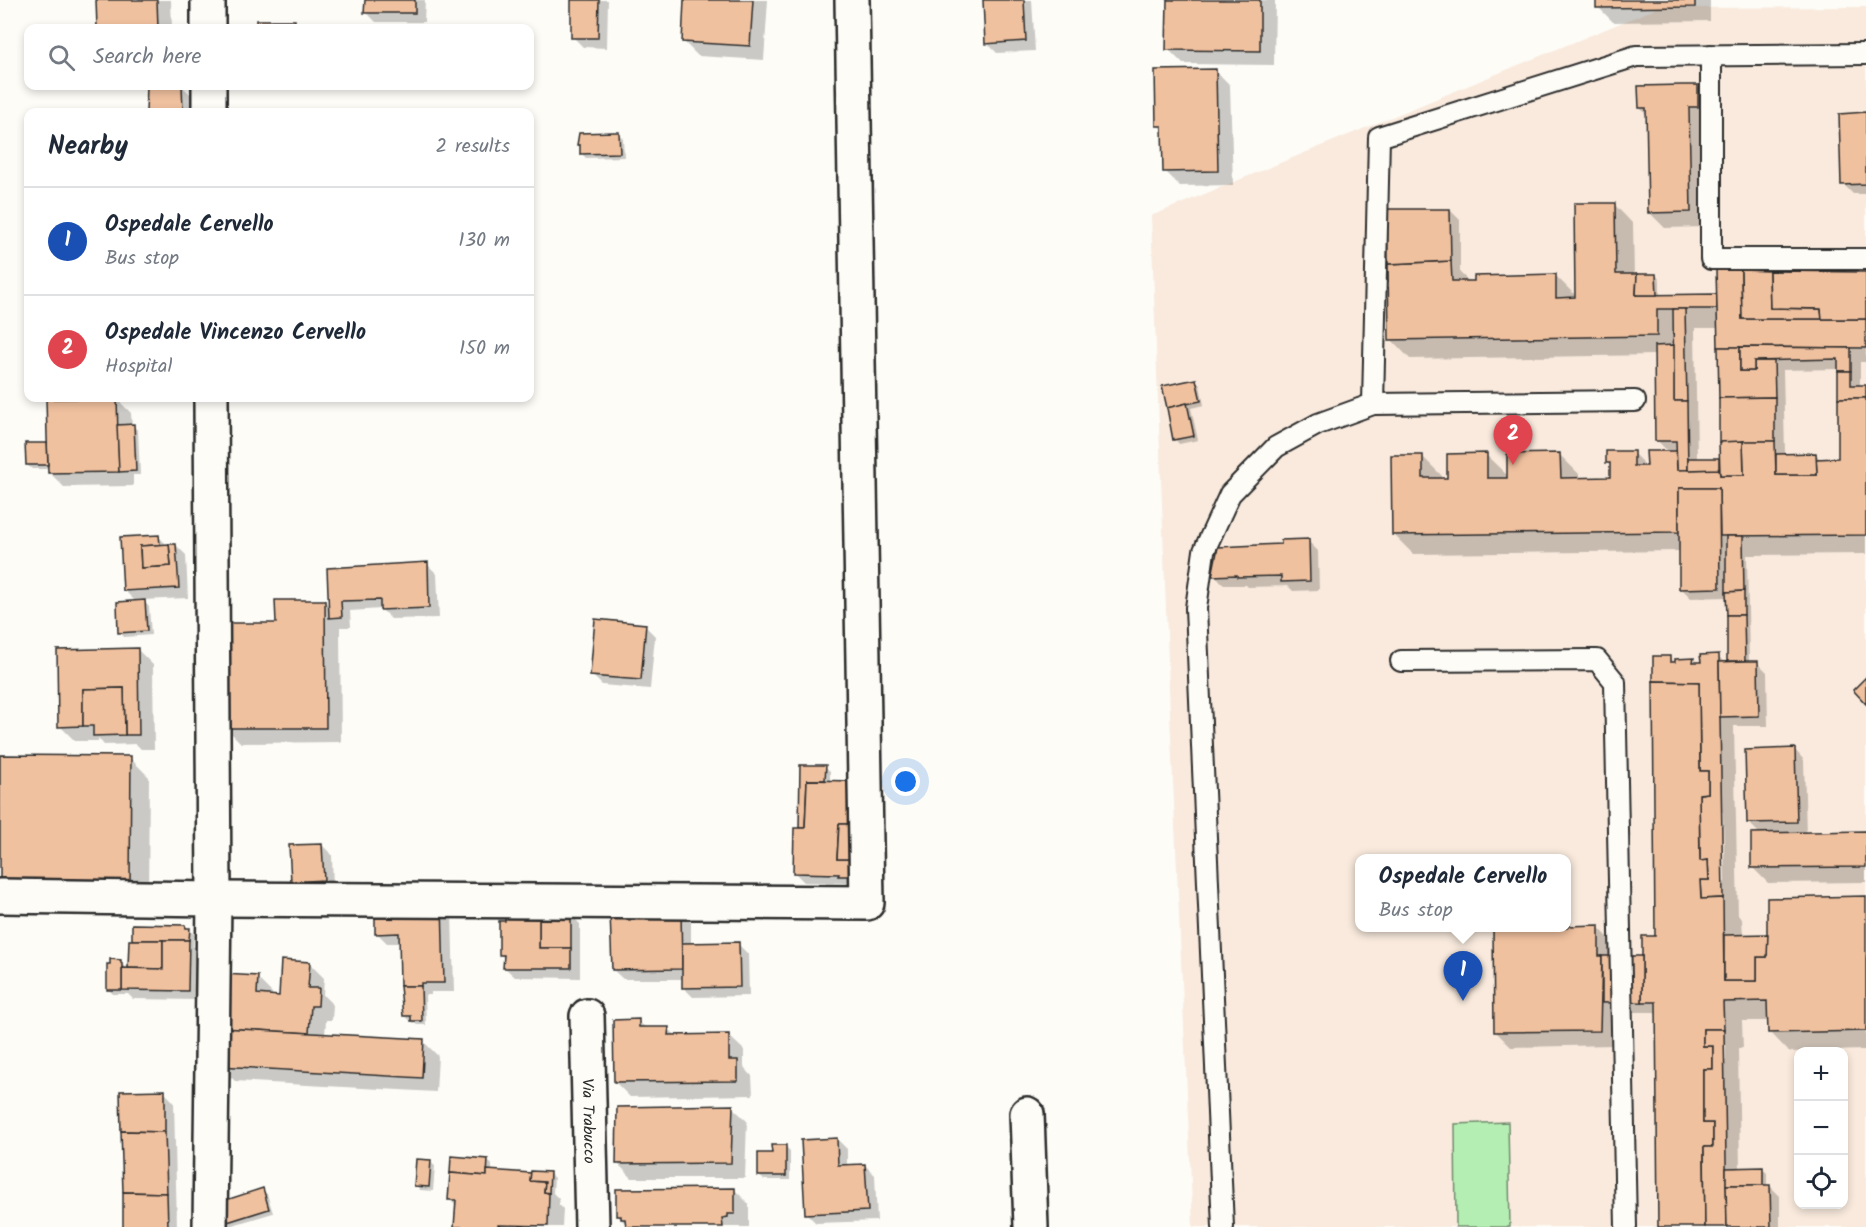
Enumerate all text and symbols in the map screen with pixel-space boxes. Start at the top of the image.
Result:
search box [24,24,534,90]
text: Search here [93,40,201,75]
icon: search [45,41,78,74]
text: Nearby [48,126,128,168]
text: 2 results [435,131,510,163]
text: Ospedale Cervello [105,208,274,243]
text: 1 [64,225,71,257]
text: 130 m [458,225,510,257]
text: Bus stop [105,243,179,275]
text: Ospedale Vincenzo Cervello [105,316,366,351]
text: 2 [62,333,73,365]
text: 150 m [459,333,510,365]
text: Hospital [105,351,172,383]
pin: 2 [1494,416,1532,465]
your location [891,767,920,796]
popup [1355,854,1571,932]
text: Ospedale Cervello [1379,860,1547,895]
text: Bus stop [1379,895,1452,927]
pin: 1 [1444,952,1482,1001]
map controls [1794,1047,1848,1209]
button: + [1794,1047,1848,1101]
street label: Via Trabucco [574,1078,601,1164]
button: − [1794,1101,1848,1155]
button: locate [1794,1155,1848,1209]

